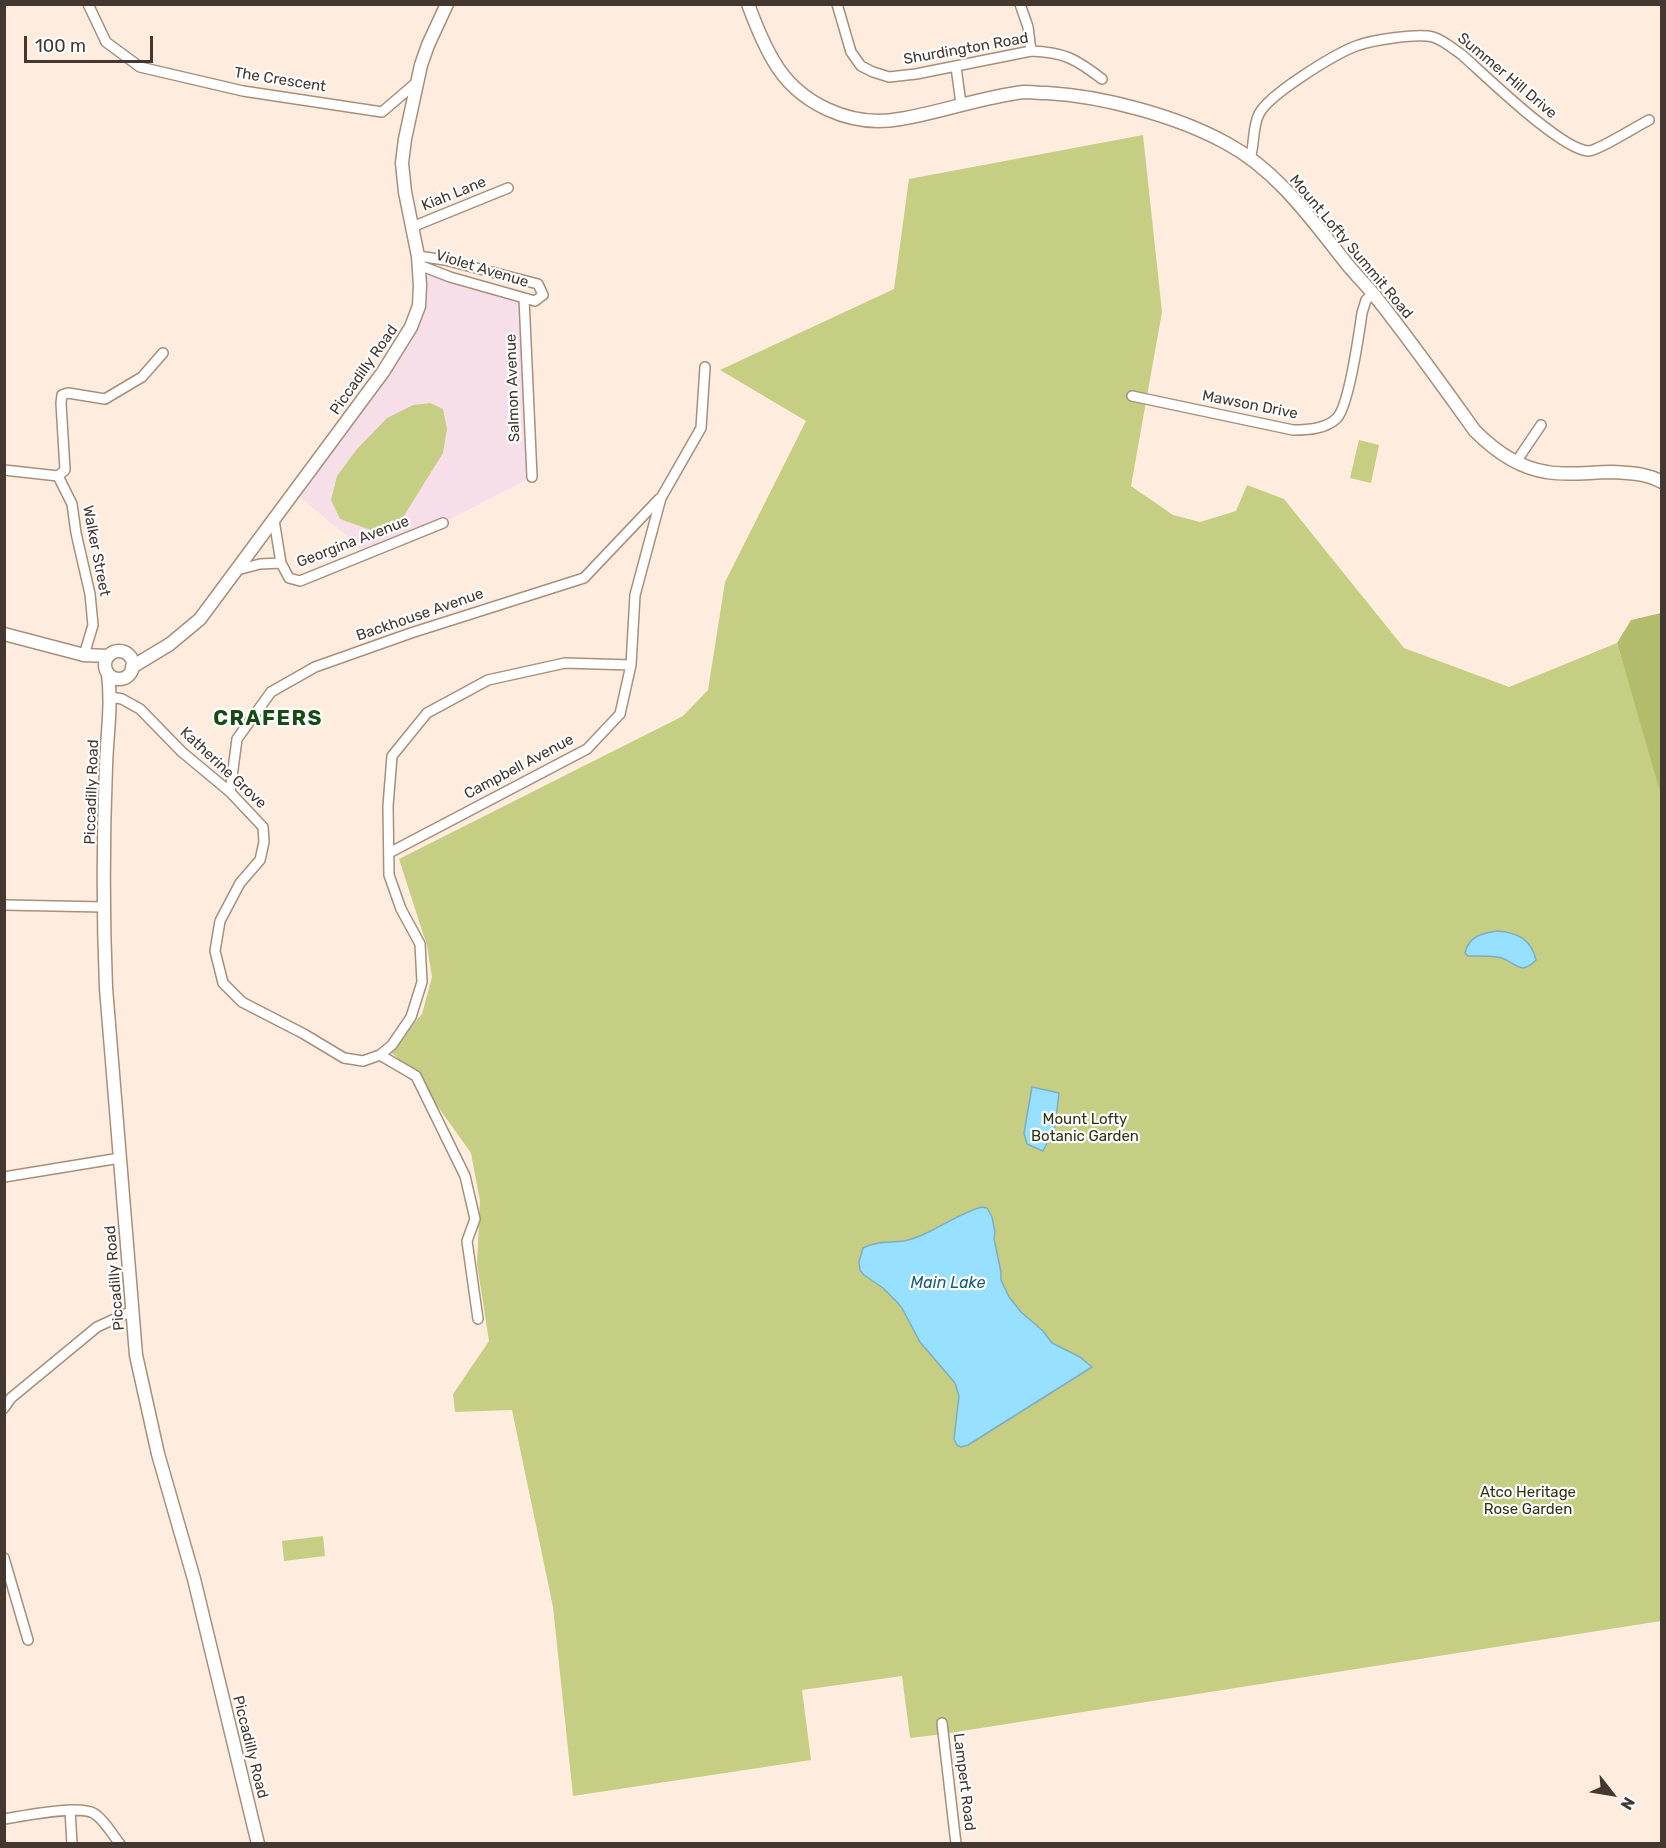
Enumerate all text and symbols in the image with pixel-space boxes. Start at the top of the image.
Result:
scale bar [27,24,156,62]
street label: Shurdington Road [902,29,1030,69]
street label: Summer Hill Drive [1454,29,1560,123]
text: 100 m [35,35,86,57]
street label: The Crescent [233,64,327,96]
street label: Mount Lofty Summit Road [1286,171,1416,323]
street label: Kiah Lane [419,173,489,215]
street label: Violet Avenue [433,246,531,292]
street label: Piccadilly Road [326,322,402,418]
street label: Salmon Avenue [502,333,524,443]
street label: Mawson Drive [1201,387,1299,423]
street label: Walker Street [78,504,114,598]
street label: Georgina Avenue [294,512,412,572]
street label: Backhouse Avenue [354,585,486,645]
district label: CRAFERS [213,706,323,732]
street label: Katherine Grove [176,723,270,813]
street label: Campbell Avenue [461,731,577,803]
street label: Piccadilly Road [81,739,103,845]
park label: Mount Lofty Botanic Garden [1031,1111,1139,1146]
street label: Piccadilly Road [101,1225,129,1331]
water label: Main Lake [911,1273,985,1293]
park label: Atco Heritage Rose Garden [1480,1484,1576,1519]
street label: Piccadilly Road [229,1694,271,1800]
street label: Lampert Road [949,1732,979,1832]
north arrow [1582,1764,1642,1824]
text: N [1617,1794,1639,1813]

